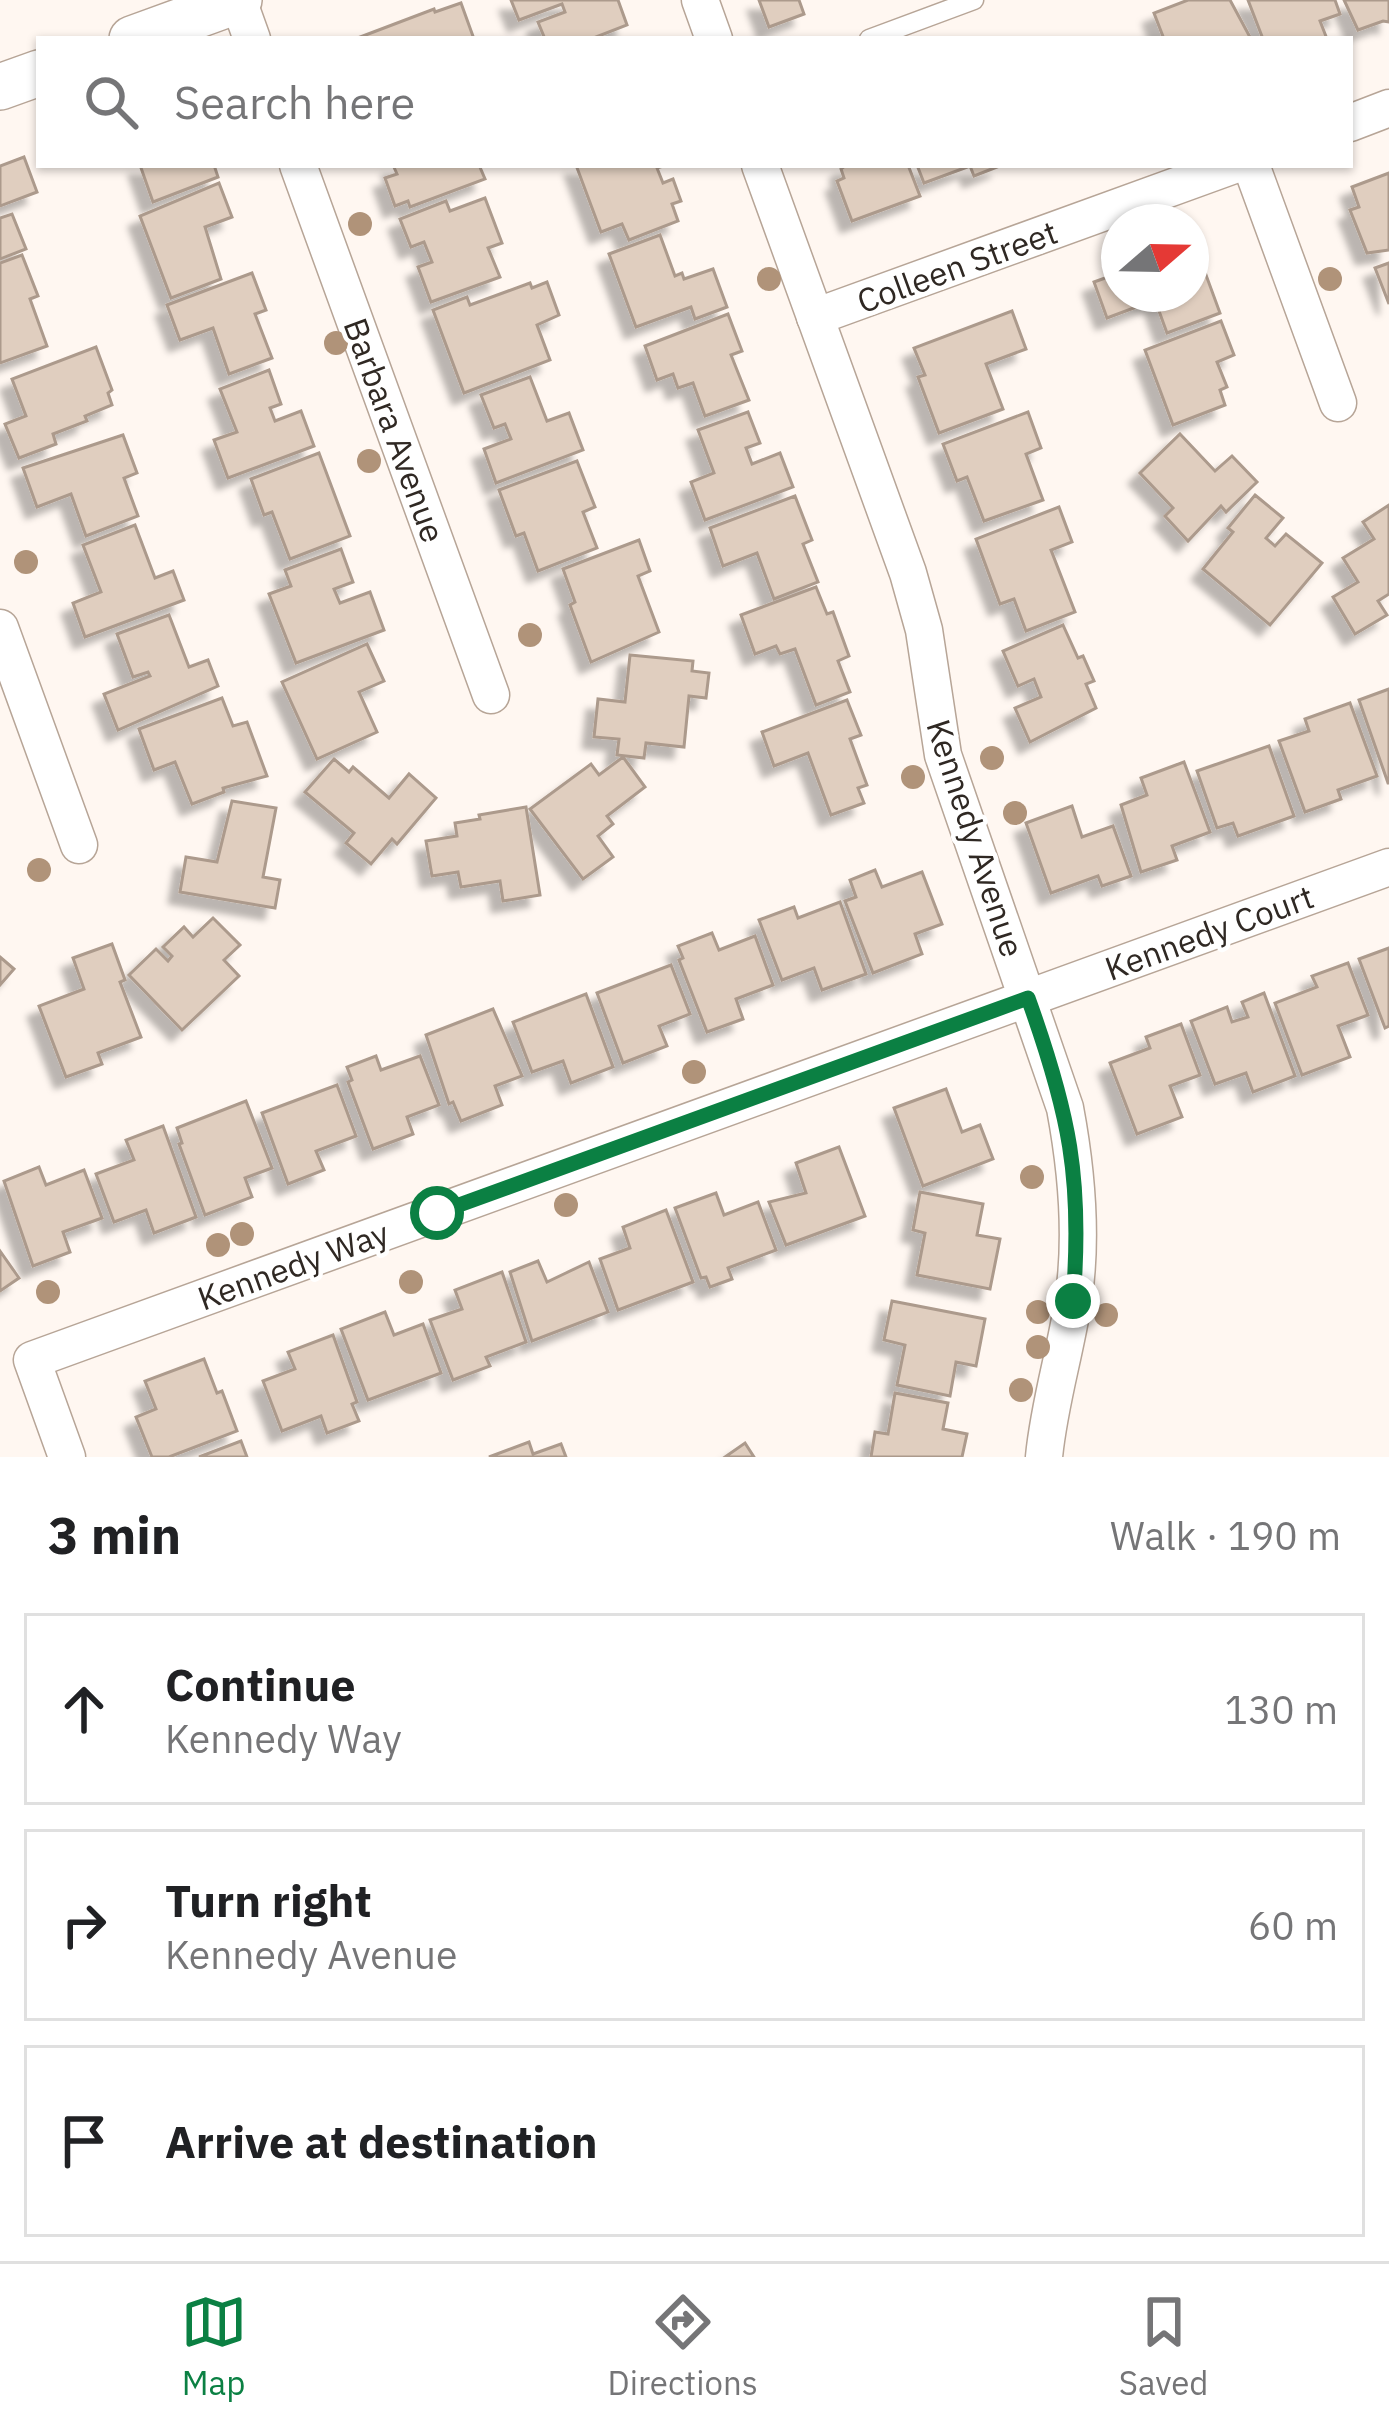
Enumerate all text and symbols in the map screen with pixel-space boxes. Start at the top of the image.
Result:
search box [36,36,1353,168]
icon: search [78,69,144,135]
text: Search here [174,73,415,131]
north arrow [1101,204,1209,312]
street label: Colleen Street [851,210,1063,322]
street label: Barbara Avenue [335,312,455,548]
street label: Kennedy Avenue [917,714,1035,962]
street label: Kennedy Court [1099,874,1319,990]
route start [410,1186,464,1240]
street label: Kennedy Way [192,1211,394,1319]
route end [1046,1274,1100,1328]
text: 3 min [48,1502,181,1568]
text: Walk · 190 m [1110,1510,1341,1561]
text: Continue [165,1655,356,1713]
icon: ahead [51,1676,117,1742]
text: 130 m [1225,1684,1338,1735]
text: Kennedy Way [165,1713,402,1764]
text: Turn right [165,1871,372,1929]
icon: right [51,1892,117,1958]
text: 60 m [1248,1900,1338,1951]
text: Kennedy Avenue [165,1929,457,1980]
icon: arrive [51,2108,117,2174]
text: Arrive at destination [165,2112,598,2170]
tab: Map [181,2289,247,2404]
tab: Directions [608,2289,758,2404]
tab: Saved [1119,2289,1208,2404]

